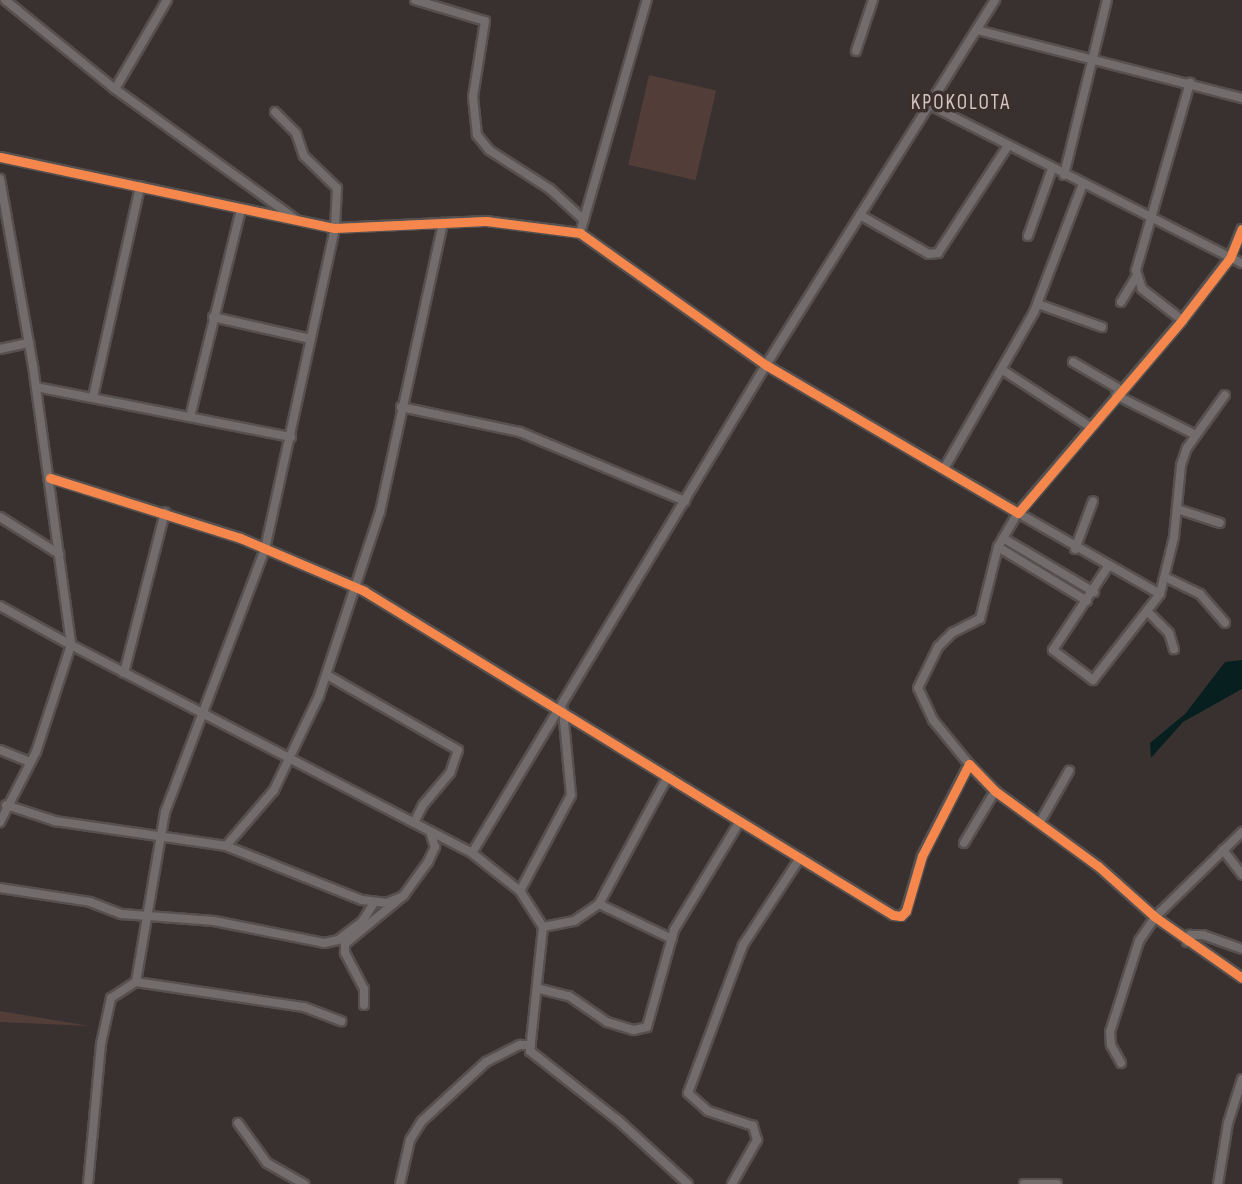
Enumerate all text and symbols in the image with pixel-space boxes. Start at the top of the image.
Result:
district label: KPOKOLOTA [912,90,1010,116]

